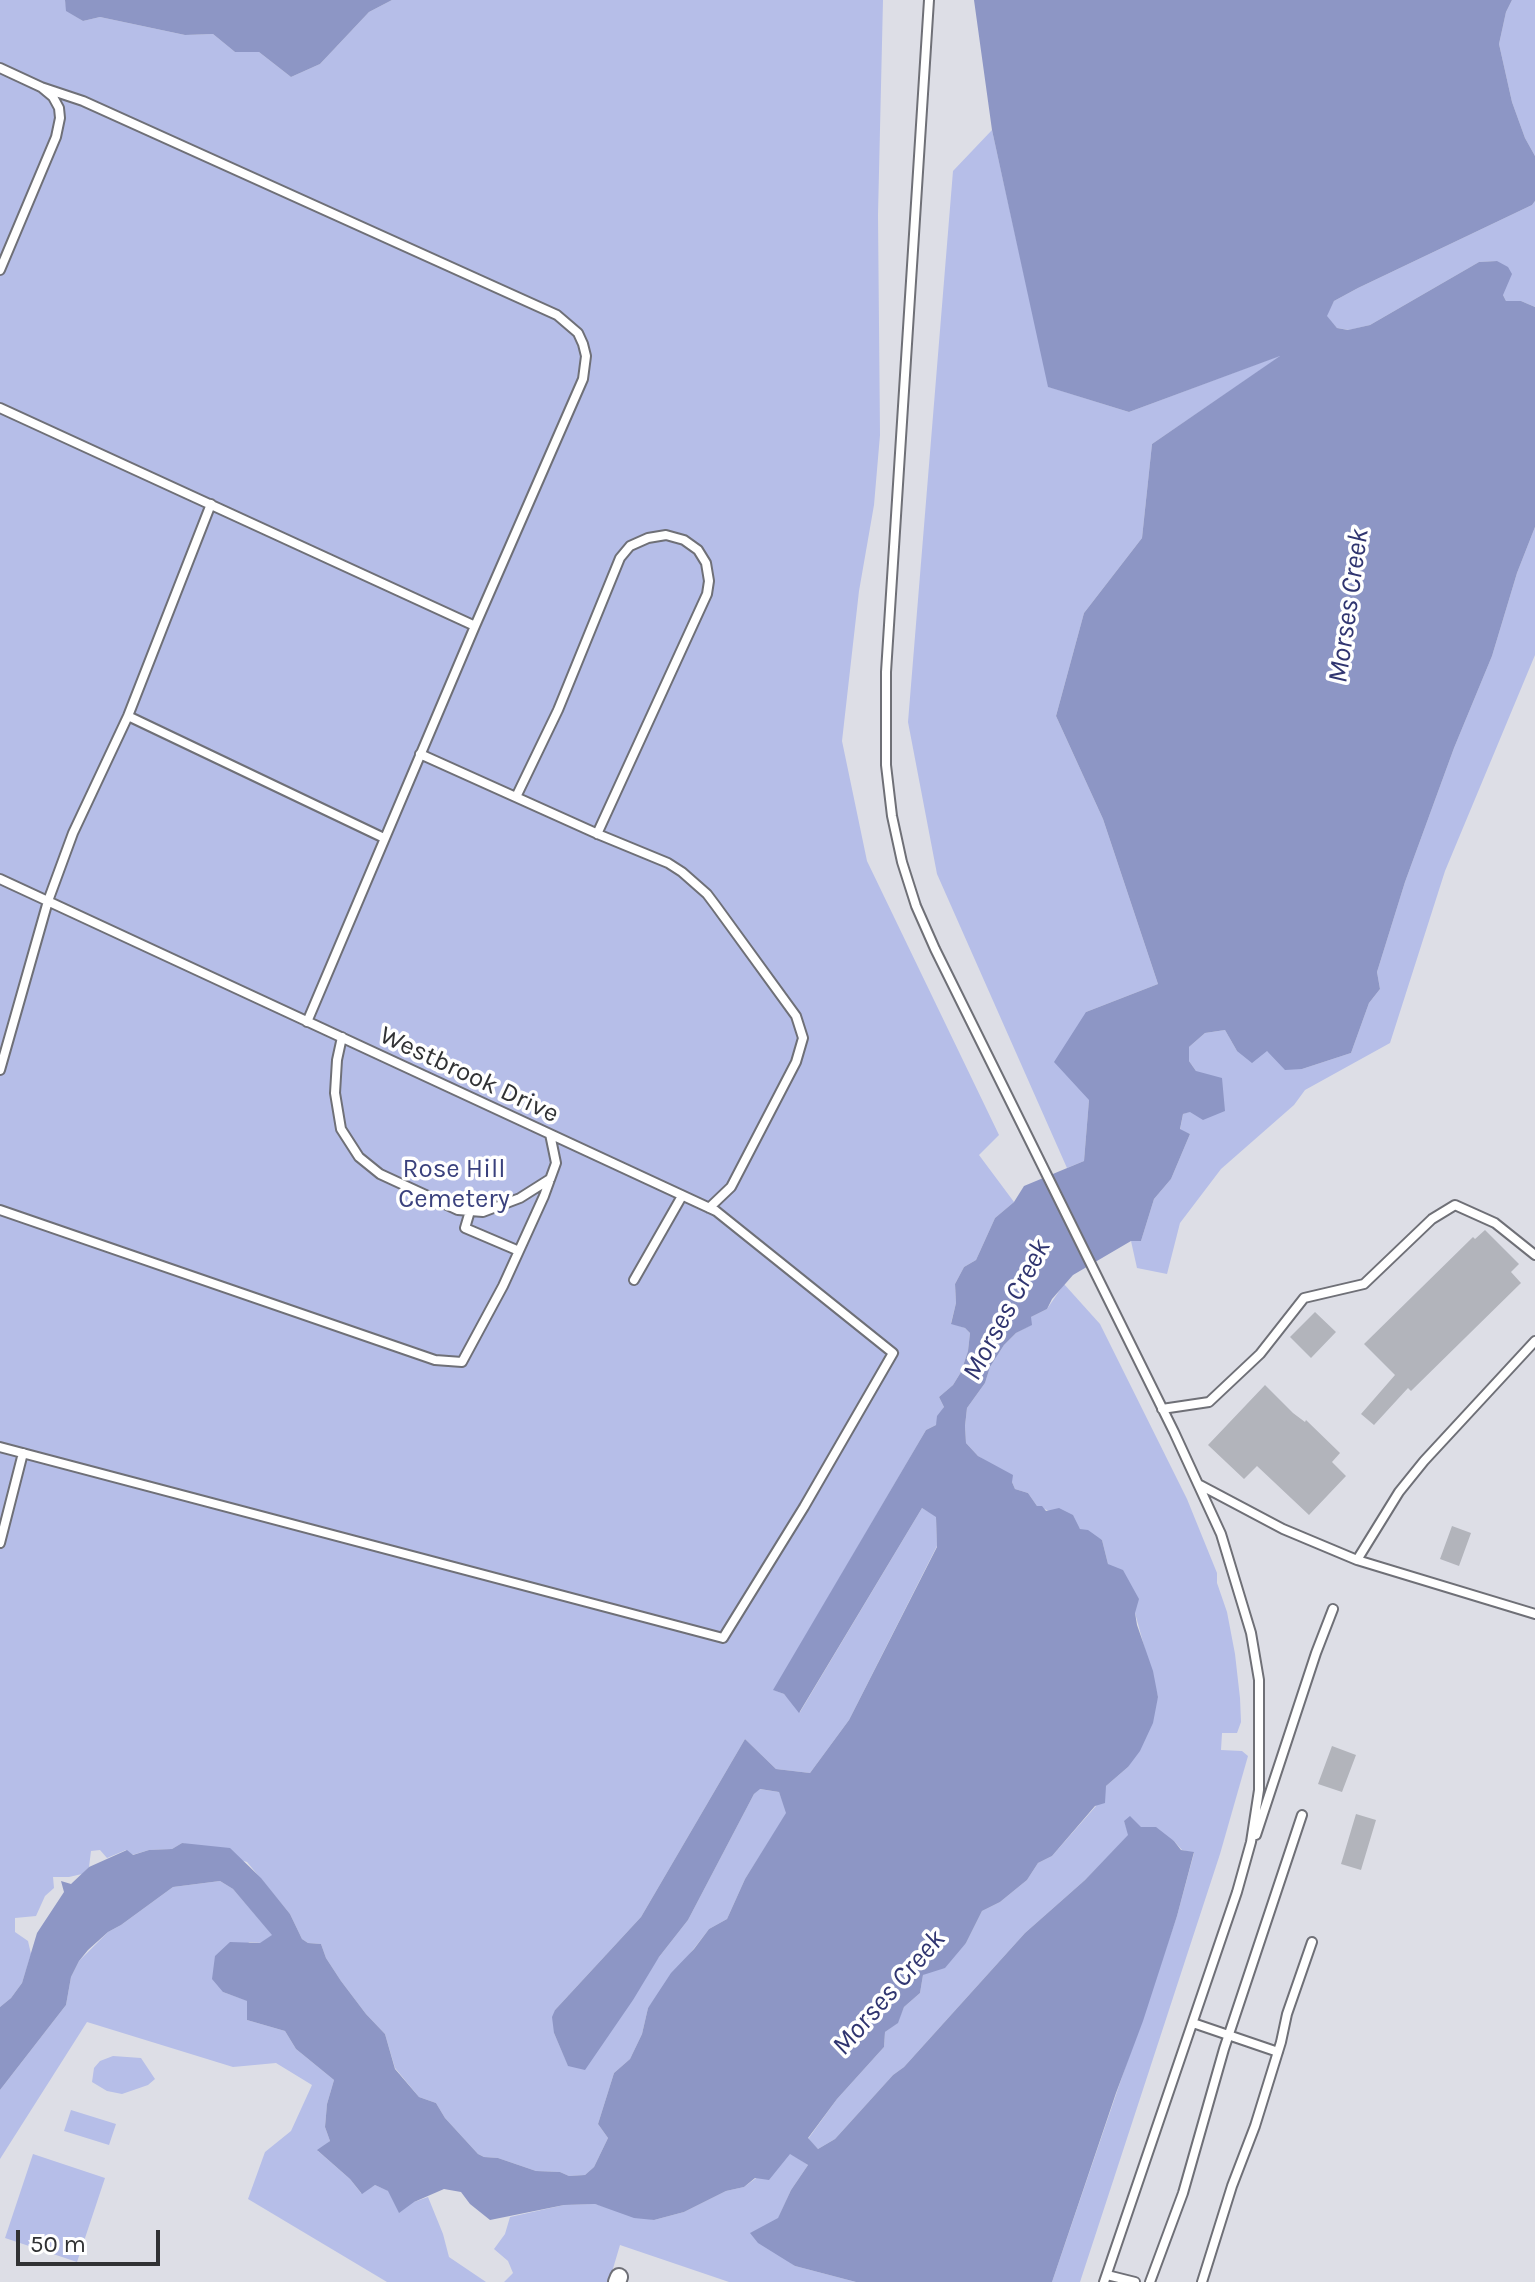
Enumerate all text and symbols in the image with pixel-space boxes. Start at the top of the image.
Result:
water label: Morses Creek [1322,527,1376,685]
street label: Westbrook Drive [375,1020,563,1130]
park label: Rose Hill Cemetery [398,1154,510,1216]
water label: Morses Creek [956,1234,1058,1386]
water label: Morses Creek [825,1923,953,2063]
scale bar [20,2214,164,2264]
text: 50 m [30,2230,86,2258]

